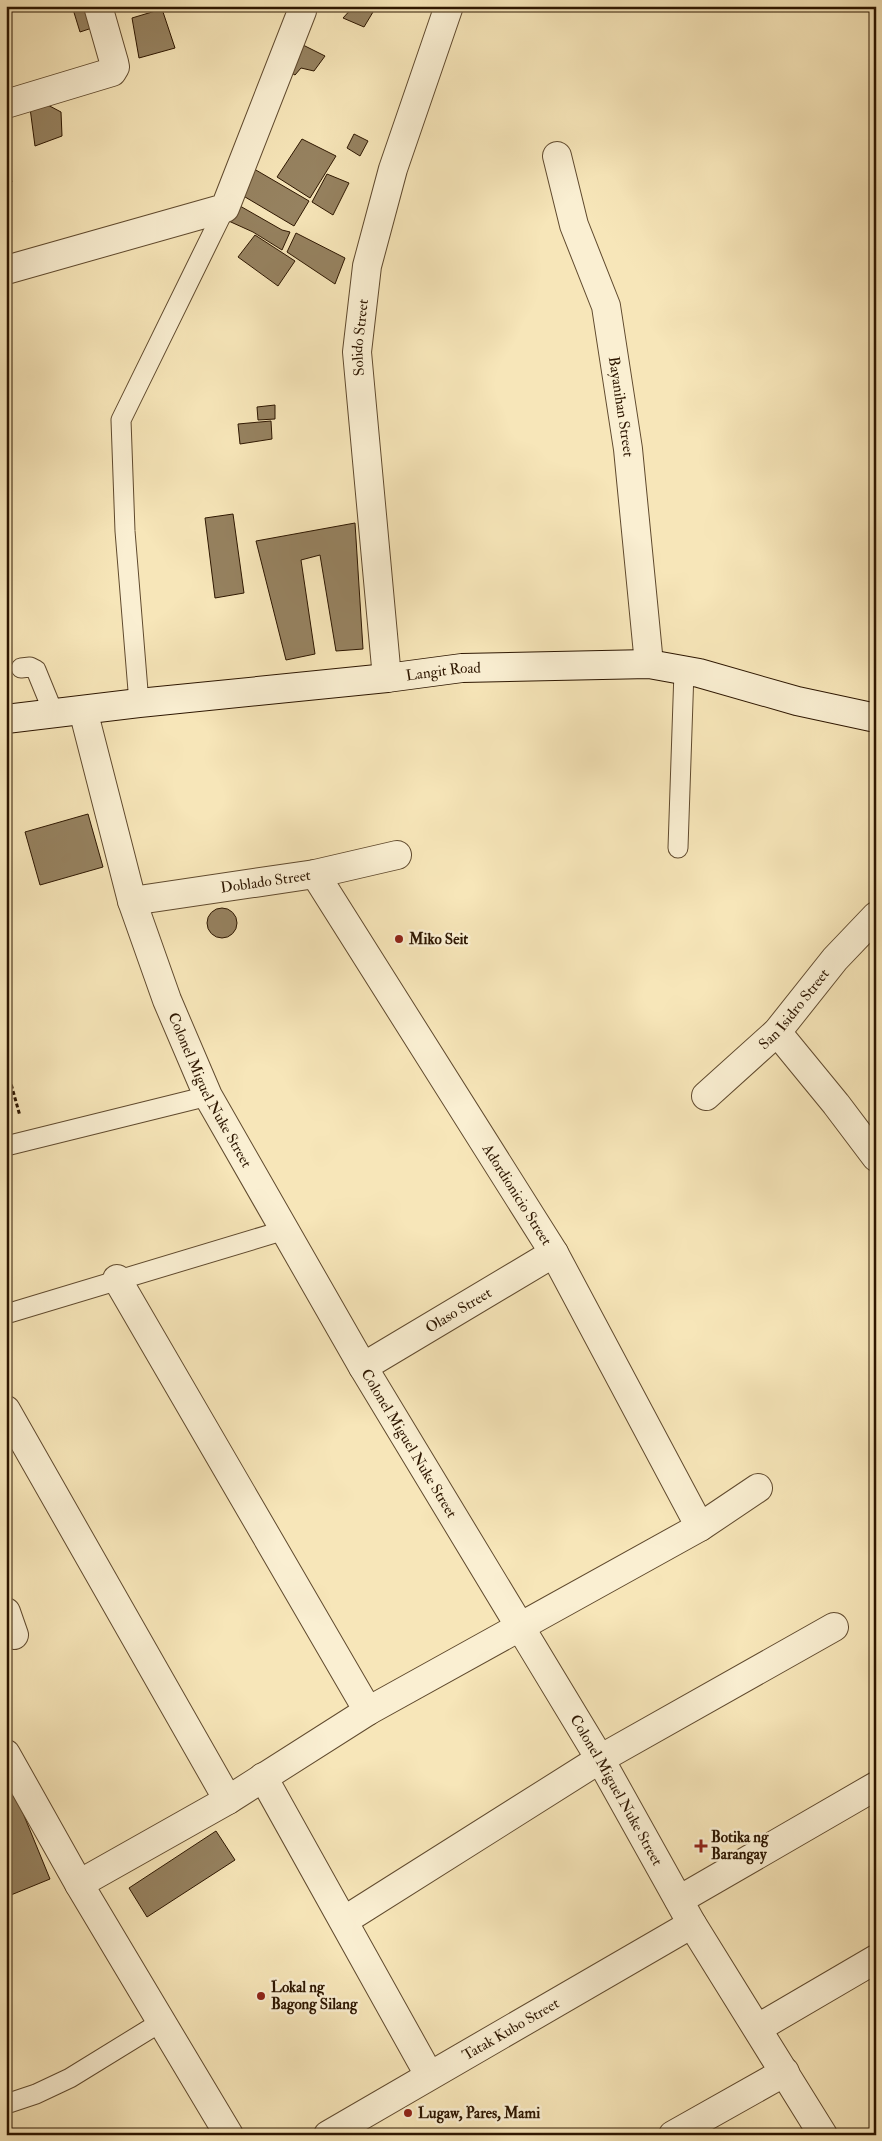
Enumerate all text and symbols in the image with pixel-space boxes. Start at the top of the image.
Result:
street label: Solido Street [347,298,373,377]
street label: Bayanihan Street [604,355,638,458]
street label: Langit Road [405,658,482,685]
street label: Doblado Street [219,865,312,897]
place label: Miko Seit [408,930,468,949]
marker: Miko Seit [393,933,405,945]
street label: San Isidro Street [755,965,833,1054]
street label: Colonel Miguel Nuke Street [164,1010,256,1171]
street label: Adordionicio Street [478,1139,556,1249]
street label: Olaso Street [422,1283,495,1337]
street label: Colonel Miguel Nuke Street [357,1365,462,1521]
street label: Colonel Miguel Nuke Street [566,1711,667,1869]
place label: Botika ng Barangay [711,1828,769,1865]
marker: Botika ng Barangay [695,1840,707,1852]
place label: Lokal ng Bagong Silang [271,1978,358,2015]
marker: Lokal ng Bagong Silang [255,1990,267,2002]
street label: Tatak Kubo Street [459,1994,563,2065]
place label: Lugaw, Pares, Mami [418,2104,540,2124]
marker: Lugaw, Pares, Mami [402,2107,414,2119]

